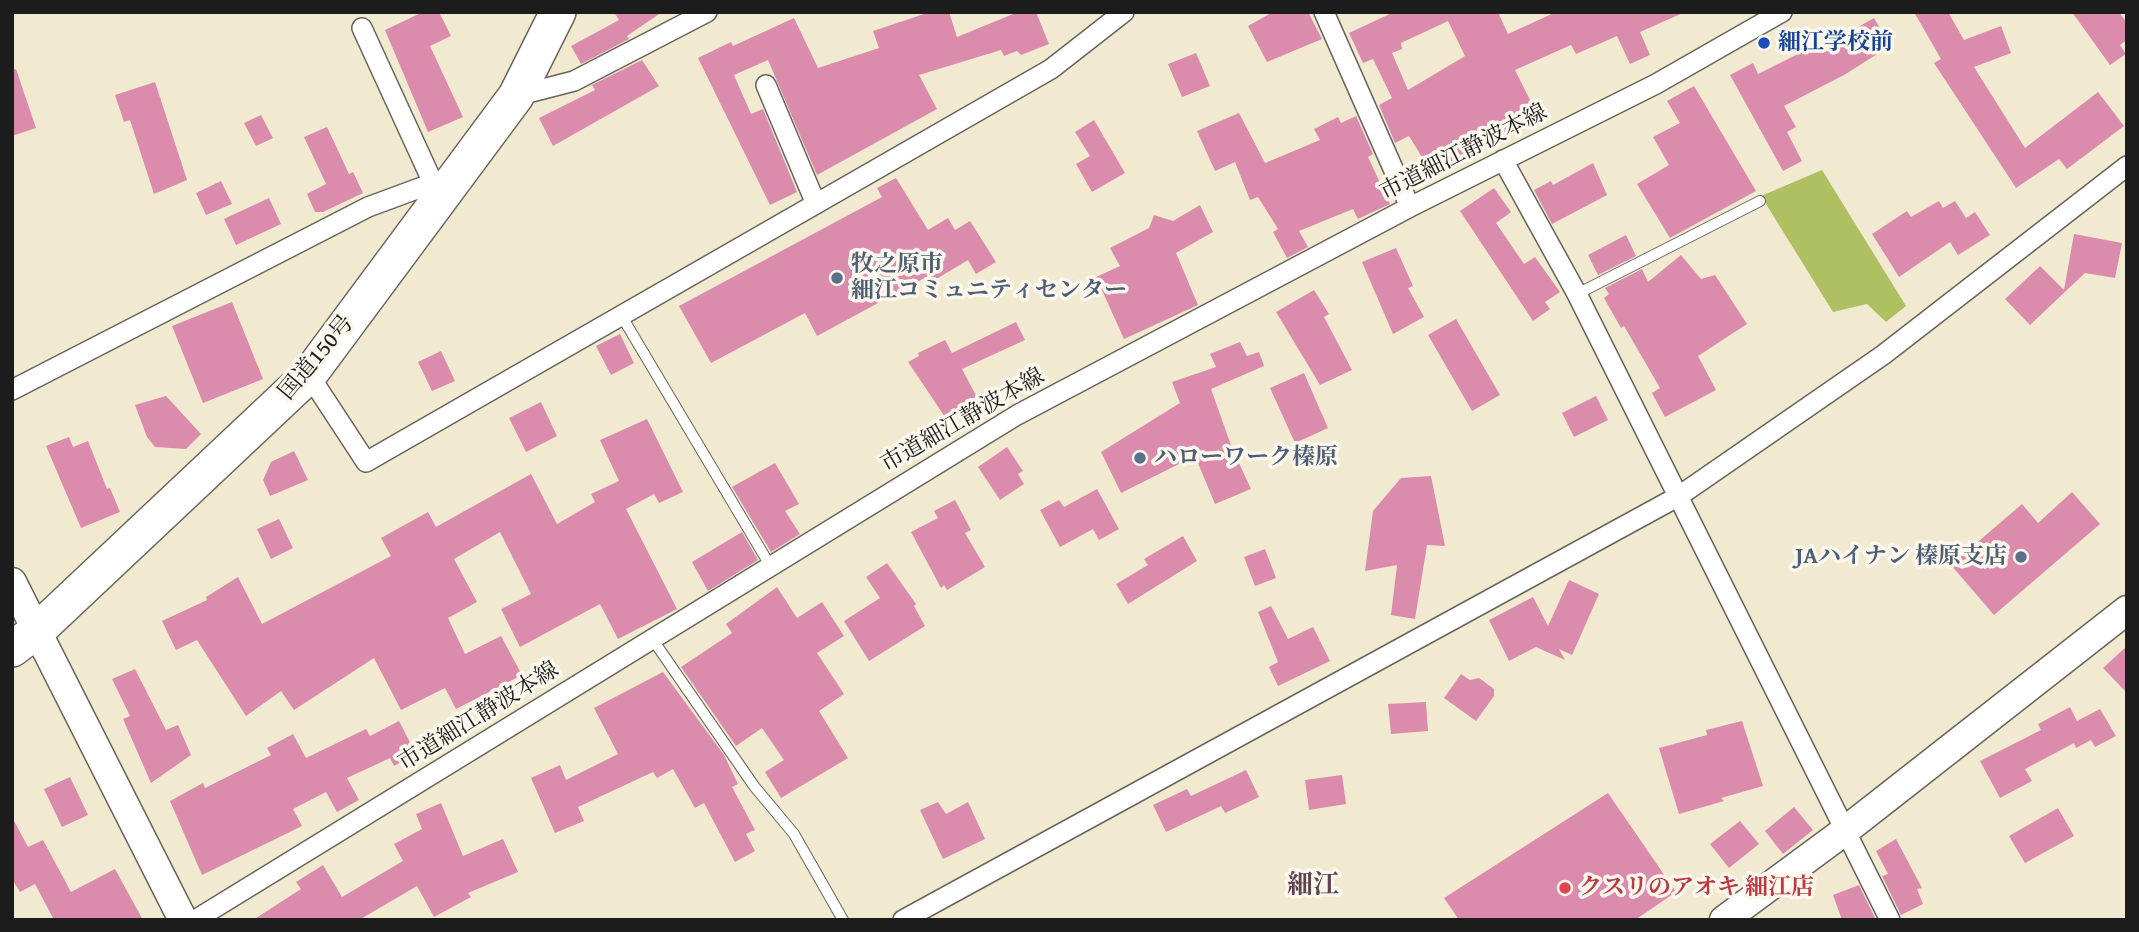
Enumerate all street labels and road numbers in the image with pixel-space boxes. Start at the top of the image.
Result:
street label: 市道細江静波本線 [1376,99,1552,207]
street label: 国道150号 [274,310,360,406]
street label: 市道細江静波本線 [876,363,1050,479]
street label: 市道細江静波本線 [394,657,564,777]

